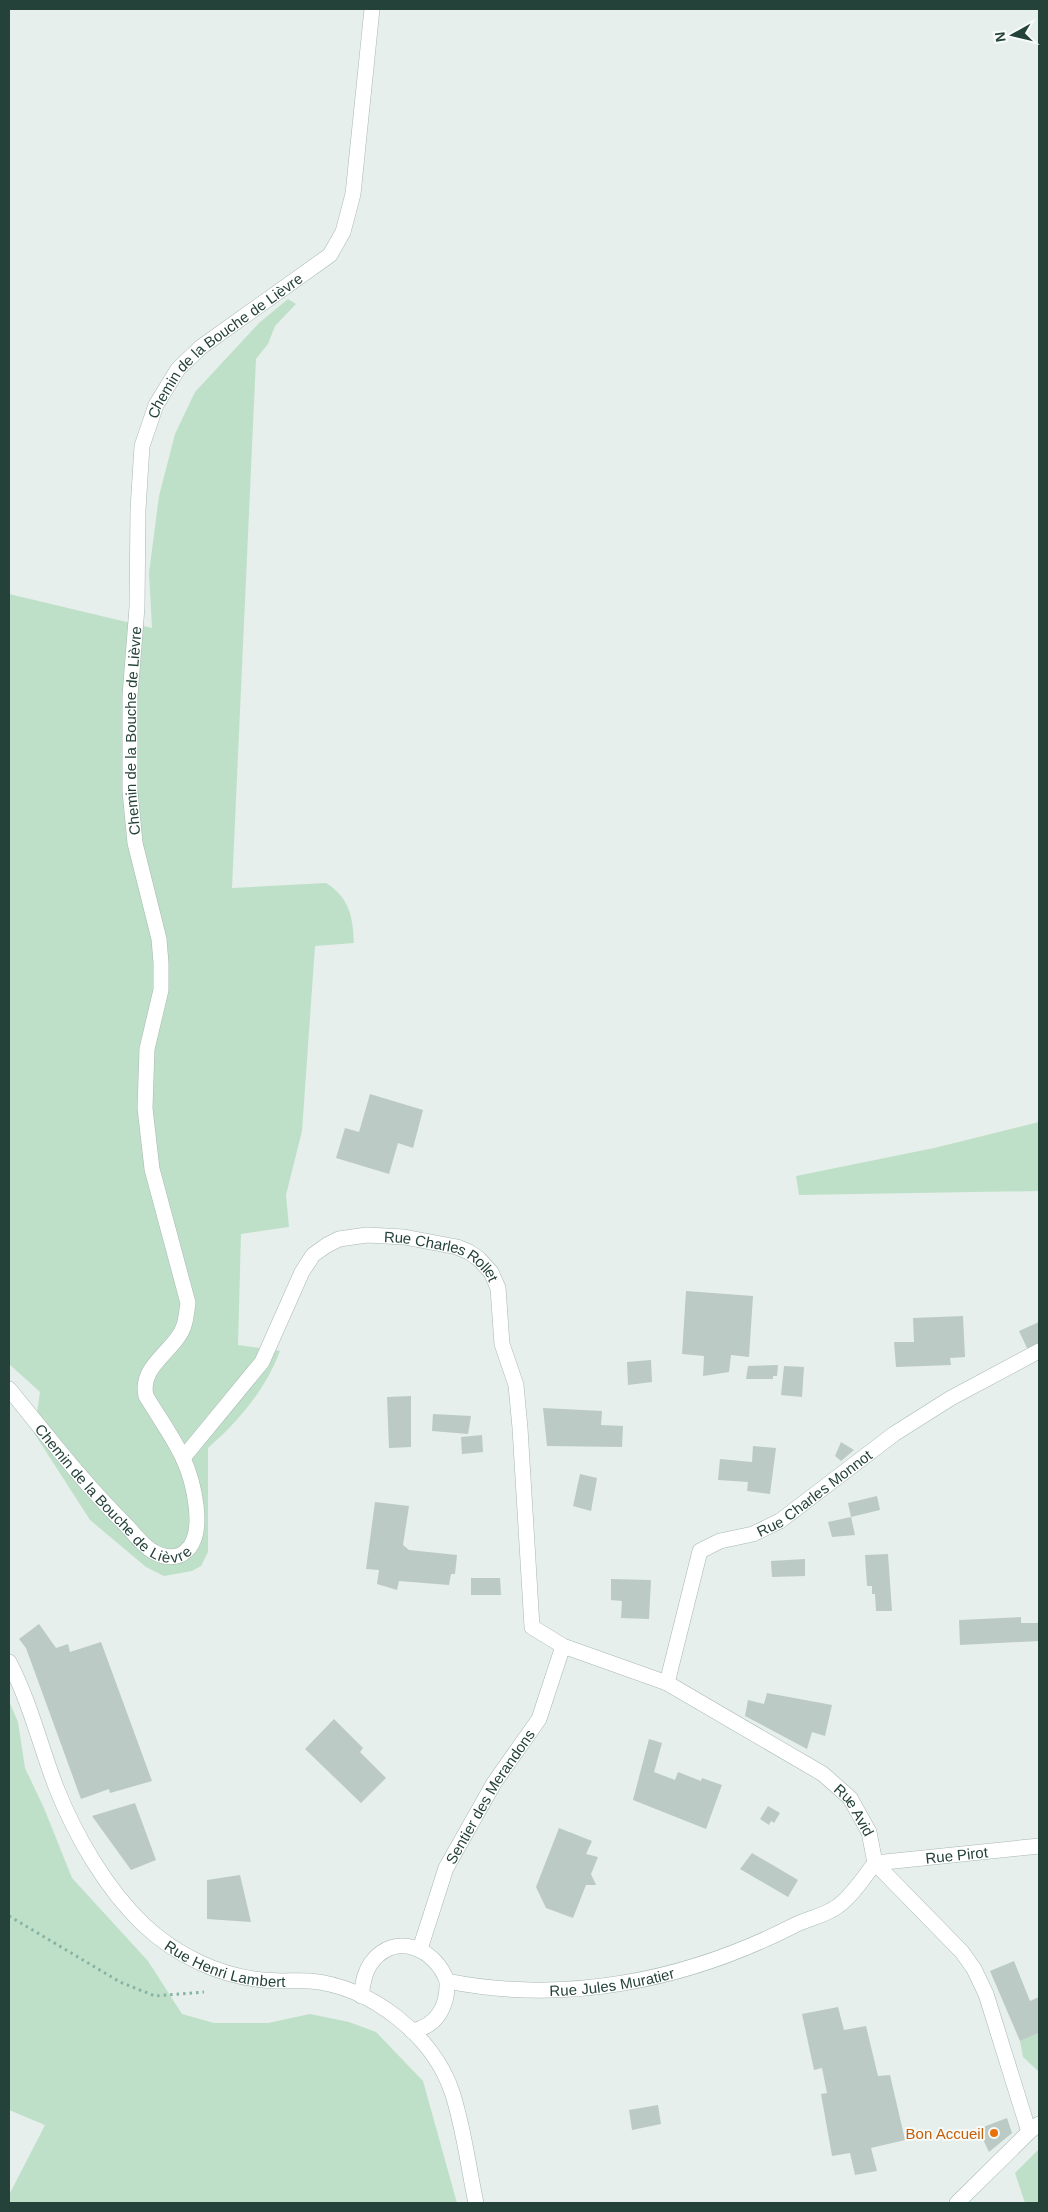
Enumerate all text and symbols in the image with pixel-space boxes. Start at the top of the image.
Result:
north arrow [988,10,1038,60]
text: N [991,31,1009,43]
street label: Chemin de la Bouche de Lièvre [144,269,305,420]
street label: Chemin de la Bouche de Lièvre [122,626,144,836]
street label: Rue Charles Rollet [384,1227,503,1285]
street label: Chemin de la Bouche de Lièvre [32,1420,195,1565]
street label: Rue Charles Monnot [754,1445,875,1539]
street label: Sentier des Merandons [442,1726,538,1867]
street label: Rue Avid [831,1780,878,1839]
street label: Rue Pirot [925,1843,989,1866]
street label: Rue Henri Lambert [162,1936,286,1989]
street label: Rue Jules Muratier [549,1964,676,1999]
place label: Bon Accueil [906,2125,984,2142]
marker: Bon Accueil [988,2127,1000,2139]

